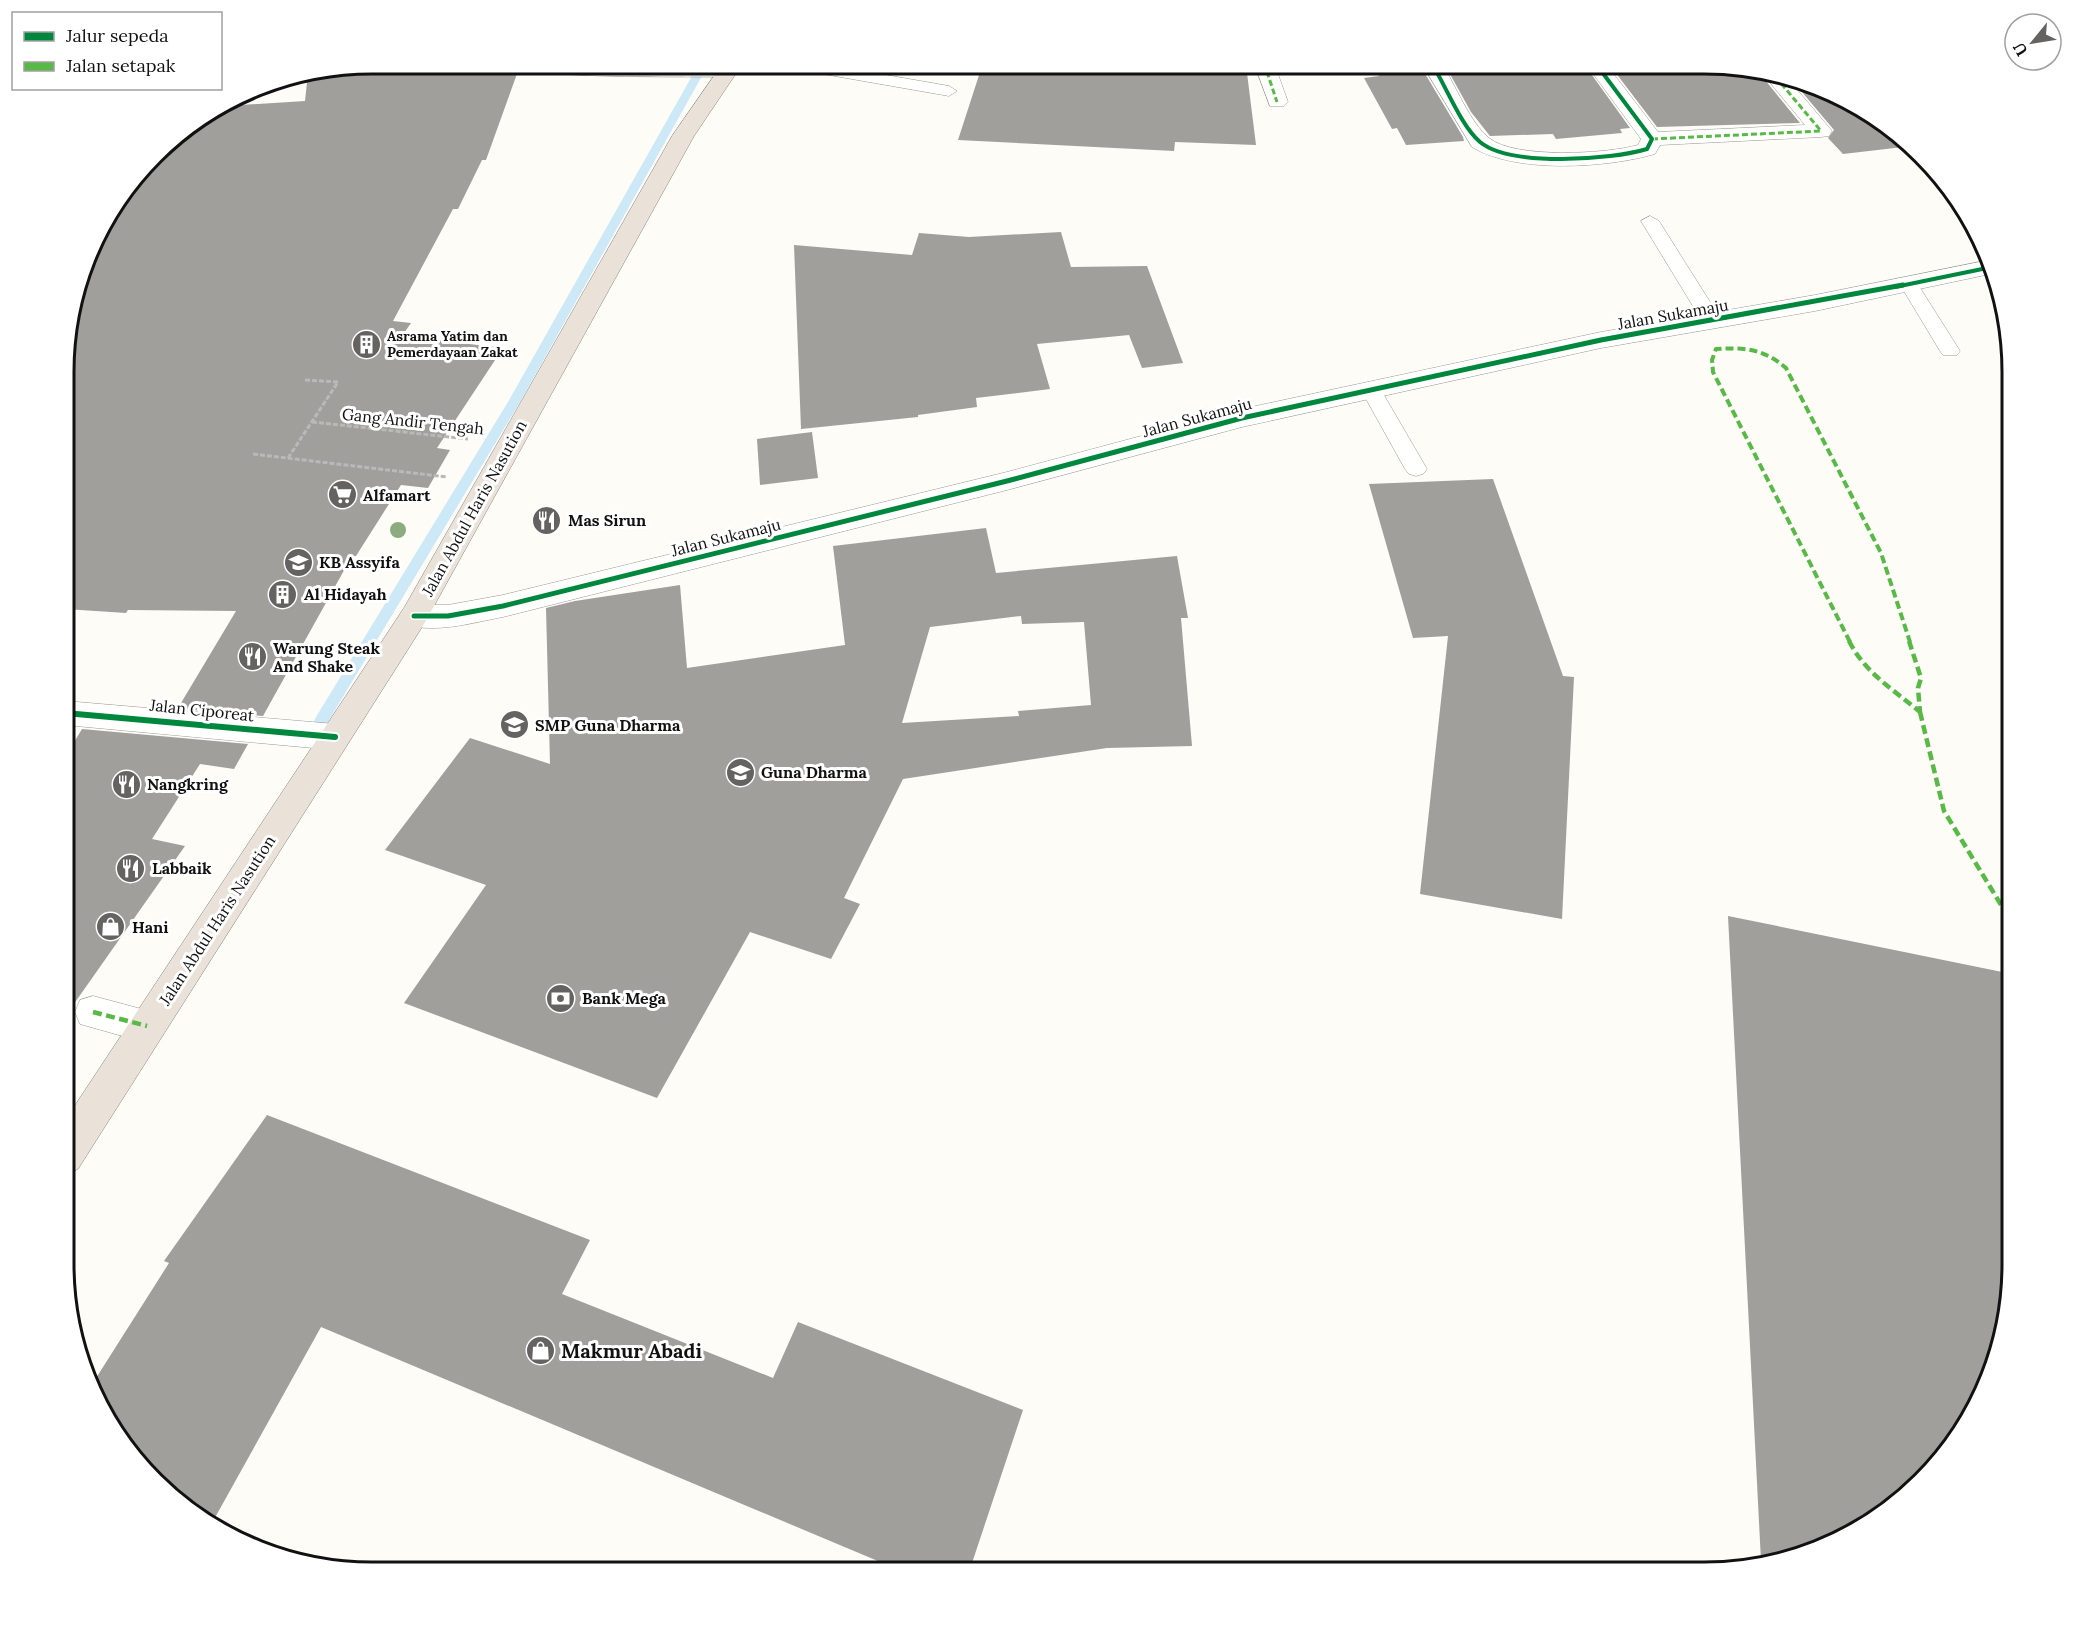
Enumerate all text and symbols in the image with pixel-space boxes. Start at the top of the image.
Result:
legend [12,12,222,90]
north arrow [2003,12,2063,72]
text: Jalur sepeda [65,24,168,47]
text: U [2008,39,2032,60]
text: Jalan setapak [65,54,176,77]
street label: Jalan Sukamaju [1615,294,1730,334]
place label: Asrama Yatim dan Pemerdayaan Zakat [387,327,518,361]
building icon: Asrama Yatim dan Pemerdayaan Zakat [350,328,382,360]
street label: Jalan Sukamaju [1139,393,1254,441]
street label: Gang Andir Tengah [341,404,485,438]
street label: Jalan Abdul Haris Nasution [417,416,531,600]
supermarket icon: Alfamart [326,479,358,511]
place label: Alfamart [363,485,431,505]
restaurant icon: Mas Sirun [531,504,563,536]
place label: Mas Sirun [568,510,646,530]
street label: Jalan Sukamaju [668,514,783,561]
school or university icon: KB Assyifa [282,546,314,578]
place label: KB Assyifa [319,552,401,572]
building icon: Al Hidayah [267,578,299,610]
place label: Al Hidayah [304,584,387,604]
place label: Warung Steak And Shake [273,638,380,676]
restaurant icon: Warung Steak And Shake [236,641,268,673]
street label: Jalan Ciporeat [148,694,256,726]
school or university icon: SMP Guna Dharma [498,709,530,741]
place label: SMP Guna Dharma [535,715,681,735]
school or university icon: Guna Dharma [724,756,756,788]
place label: Guna Dharma [761,762,867,782]
restaurant icon: Nangkring [110,768,142,800]
place label: Nangkring [147,774,229,794]
street label: Jalan Abdul Haris Nasution [154,831,280,1009]
restaurant icon: Labbaik [115,852,147,884]
place label: Labbaik [152,858,212,878]
shop icon: Hani [95,911,127,943]
place label: Hani [132,917,169,937]
bank icon: Bank Mega [545,982,577,1014]
place label: Bank Mega [582,988,666,1008]
shop icon: Makmur Abadi [524,1334,556,1366]
place label: Makmur Abadi [561,1338,702,1363]

